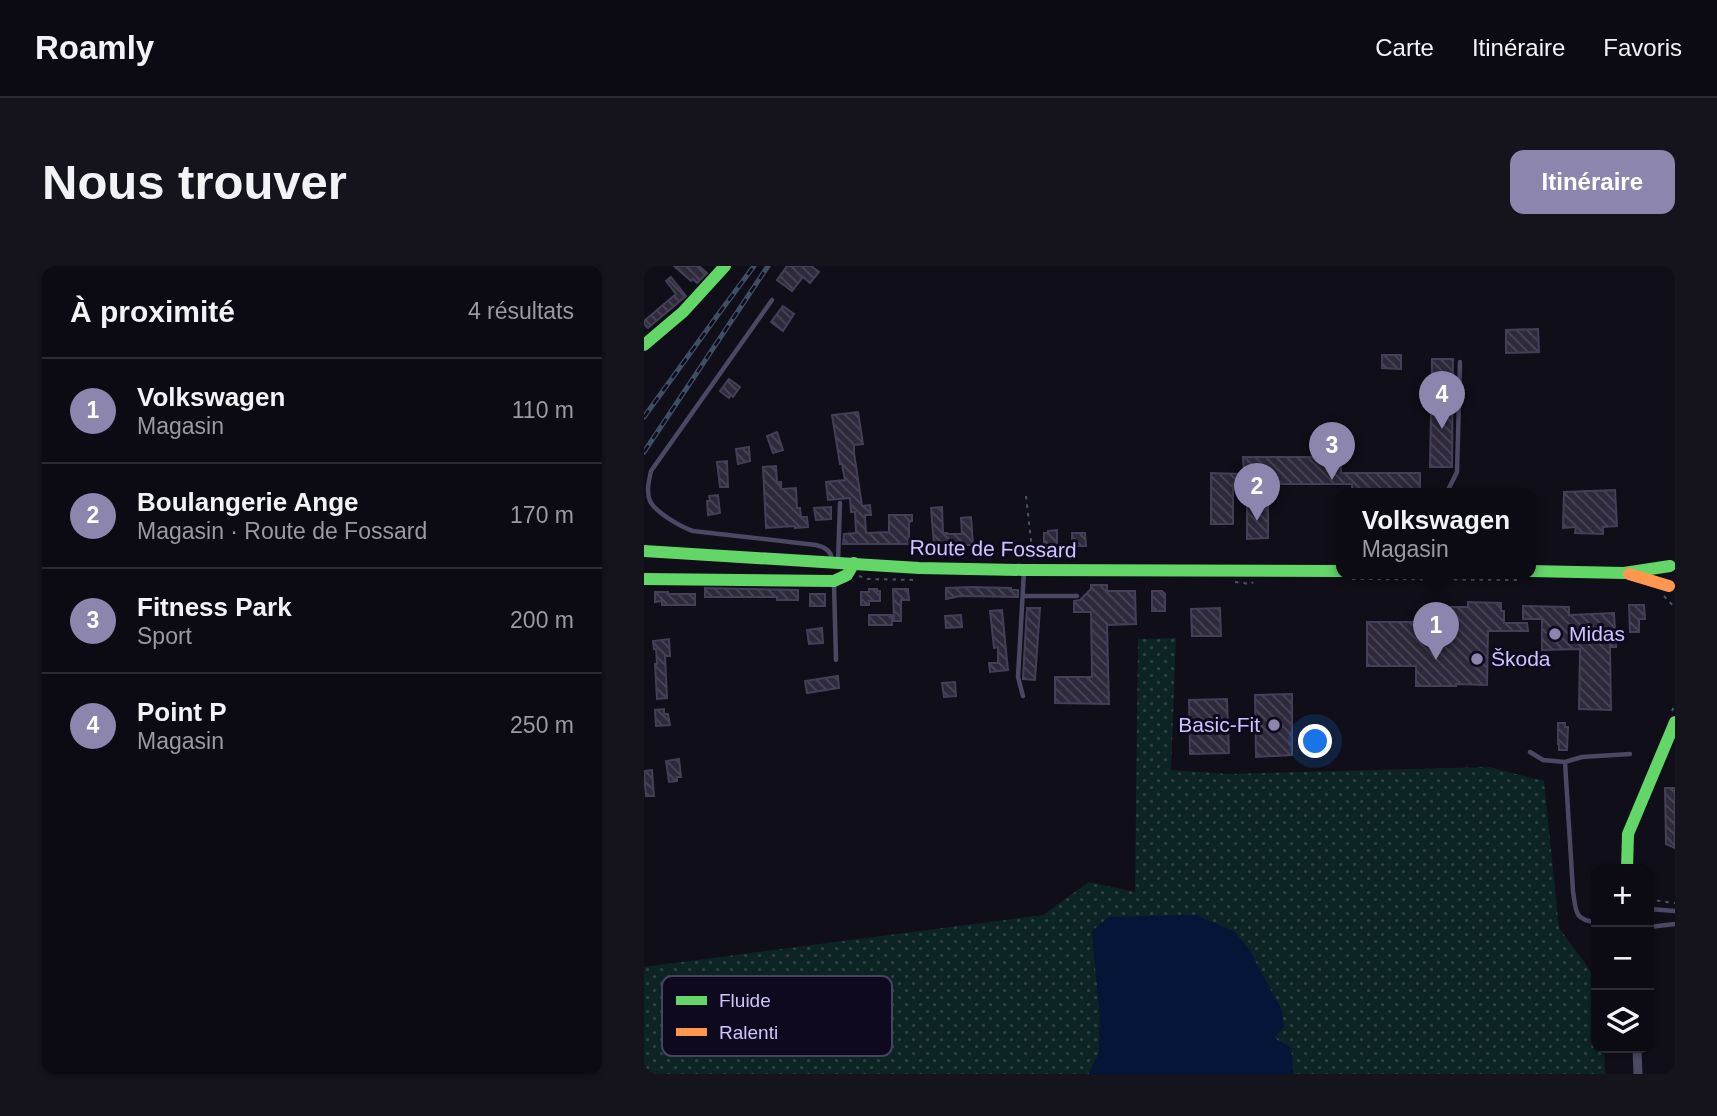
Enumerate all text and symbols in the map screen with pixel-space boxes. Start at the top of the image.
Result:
text: Roamly [35,29,154,66]
text: Carte [1375,34,1434,61]
text: Itinéraire [1472,34,1565,61]
text: Favoris [1603,34,1682,61]
button: Itinéraire [1510,150,1675,214]
text: Nous trouver [42,155,347,209]
text: À proximité [70,295,235,328]
text: 4 résultats [468,298,574,324]
pin: 4 [1419,371,1465,429]
text: Volkswagen [137,382,285,412]
text: 1 [87,397,99,423]
text: 110 m [512,397,574,423]
text: Magasin [137,413,224,439]
pin: 3 [1309,422,1355,480]
pin: 2 [1234,463,1280,521]
text: Boulangerie Ange [137,487,359,517]
popup [1336,488,1536,579]
text: 2 [87,502,99,528]
text: 170 m [510,502,574,528]
text: Volkswagen [1362,505,1510,535]
text: Magasin · Route de Fossard [137,518,427,544]
street label: Route de Fossard [909,536,1077,561]
text: Magasin [1362,536,1449,562]
text: Fitness Park [137,592,292,622]
pin: 1 [1413,602,1459,660]
text: 3 [87,607,99,633]
text: 200 m [510,607,574,633]
place label: Midas [1569,622,1625,645]
text: Sport [137,623,192,649]
marker: Midas [1547,626,1563,642]
place label: Škoda [1491,647,1551,670]
marker: Škoda [1469,651,1485,667]
text: Point P [137,697,227,727]
text: 4 [87,712,99,738]
text: 250 m [510,712,574,738]
place label: Basic-Fit [1178,713,1260,736]
marker: Basic-Fit [1266,717,1282,733]
your location [1298,724,1332,758]
text: Magasin [137,728,224,754]
map controls [1591,864,1654,1053]
button: + [1591,864,1654,927]
button: − [1591,927,1654,990]
legend [662,976,892,1056]
text: Fluide [719,990,771,1011]
button: layers [1591,990,1654,1053]
text: Ralenti [719,1022,778,1043]

